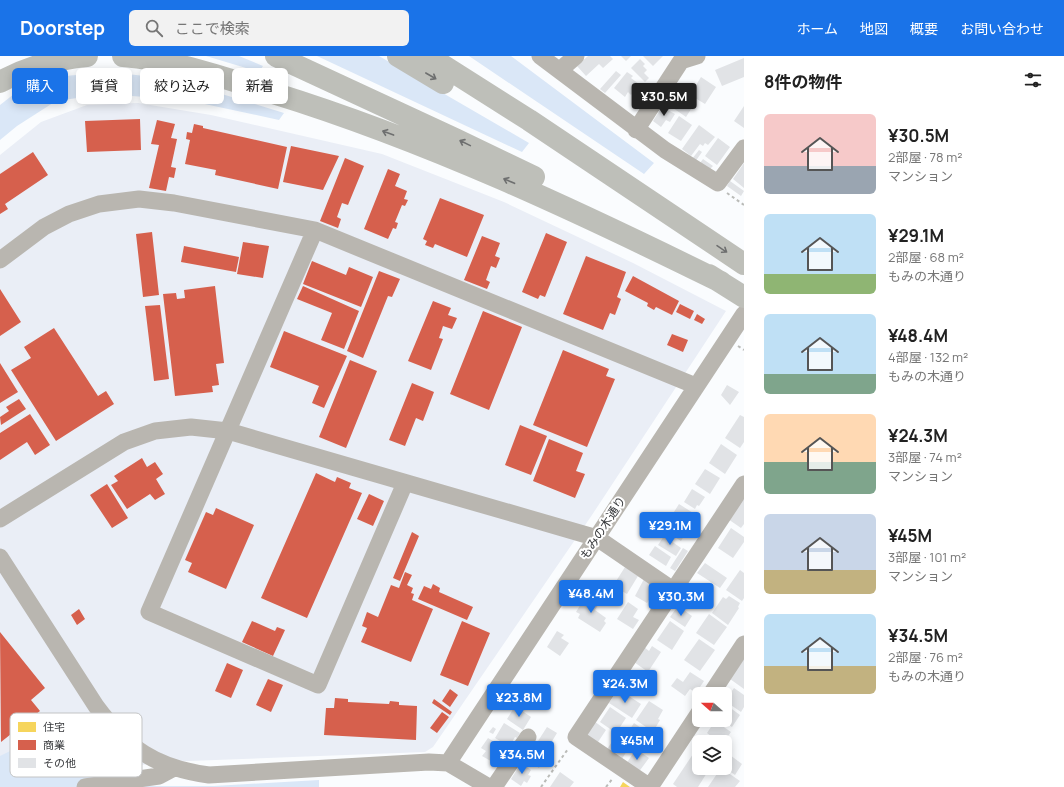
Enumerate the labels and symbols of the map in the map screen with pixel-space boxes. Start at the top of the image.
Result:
one-way arrow [425,72,437,80]
pin: ¥30.5M [631,83,697,117]
one-way arrow [382,128,394,136]
one-way arrow [460,139,472,146]
one-way arrow [503,177,515,184]
one-way arrow [716,245,727,253]
street label: もみの木通り [576,493,629,563]
pin: ¥29.1M [637,512,703,546]
pin: ¥48.4M [558,580,624,614]
pin: ¥30.3M [648,583,714,617]
pin: ¥24.3M [592,670,658,704]
pin: ¥23.8M [486,684,552,718]
north arrow [692,687,732,727]
legend [10,713,142,777]
text: 住宅 [43,719,65,734]
pin: ¥45M [613,727,661,761]
text: 商業 [43,737,65,752]
pin: ¥34.5M [489,741,555,775]
text: その他 [43,755,76,770]

